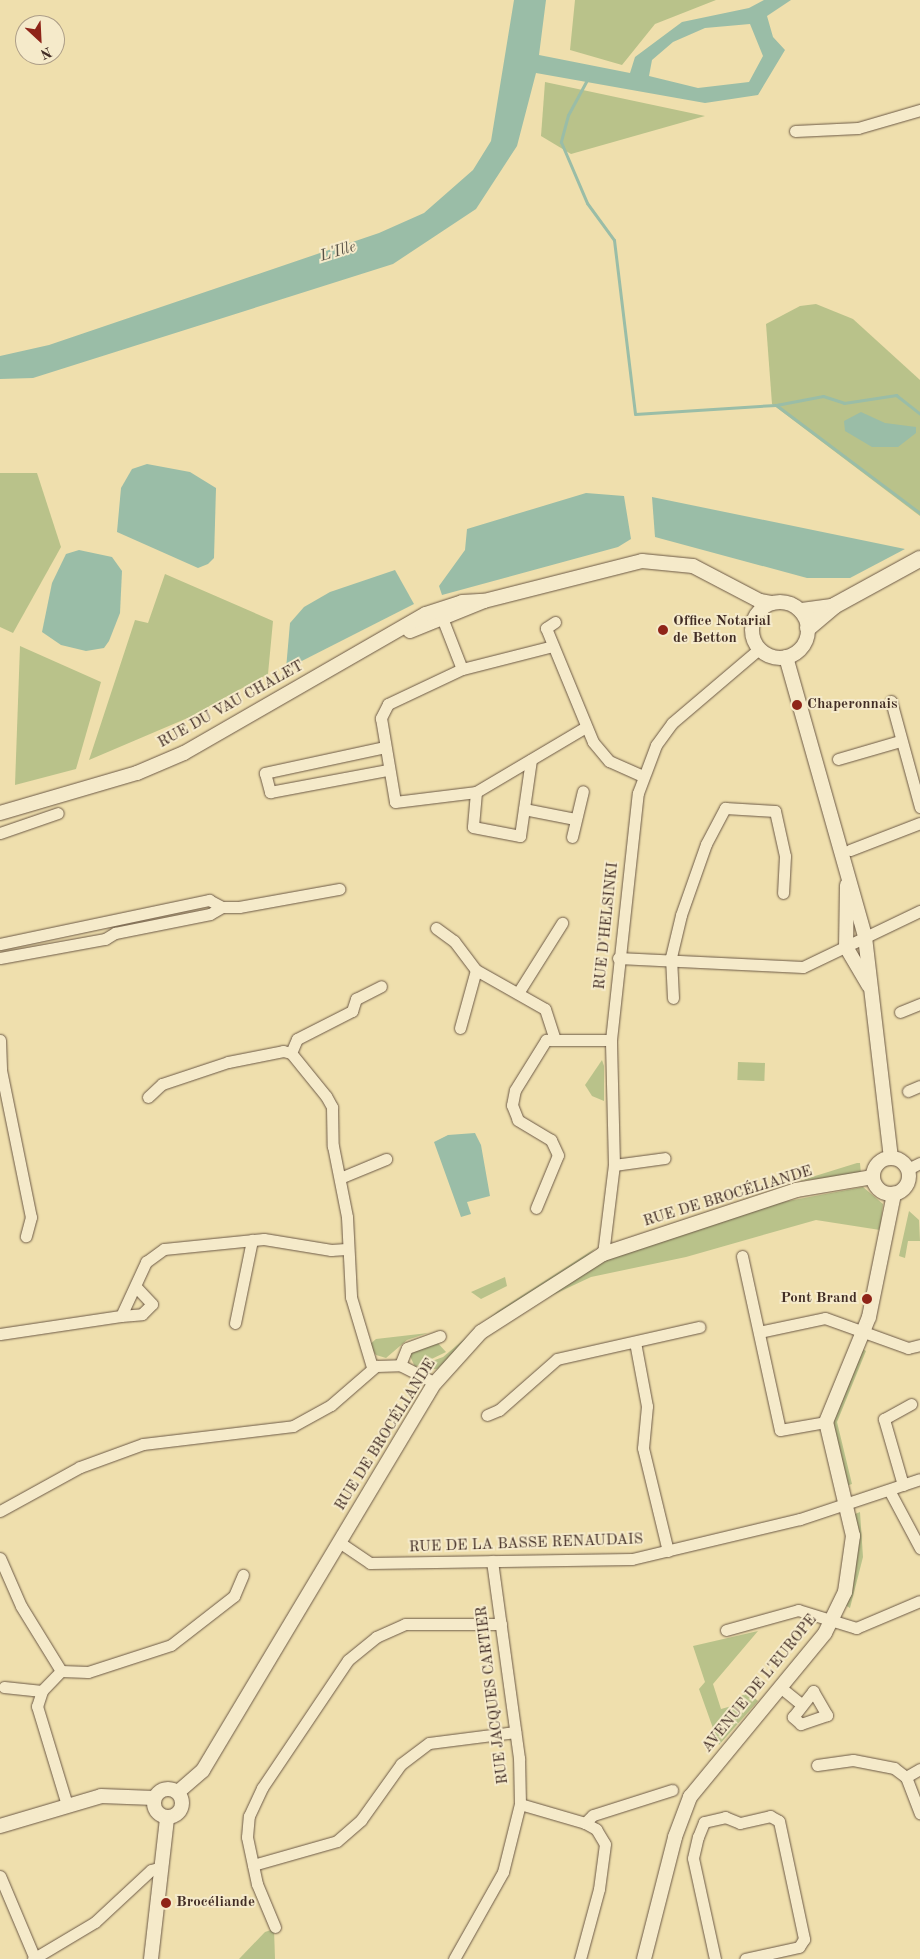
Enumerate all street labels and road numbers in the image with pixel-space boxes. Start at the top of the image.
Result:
street label: RUE DU VAU CHALET [155,658,307,752]
street label: RUE D'HELSINKI [591,861,623,991]
street label: RUE DE BROCÉLIANDE [641,1163,815,1231]
street label: RUE DE BROCÉLIANDE [332,1356,440,1514]
street label: RUE DE LA BASSE RENAUDAIS [409,1531,643,1557]
street label: RUE JACQUES CARTIER [473,1605,513,1785]
street label: AVENUE DE L'EUROPE [699,1611,821,1757]

